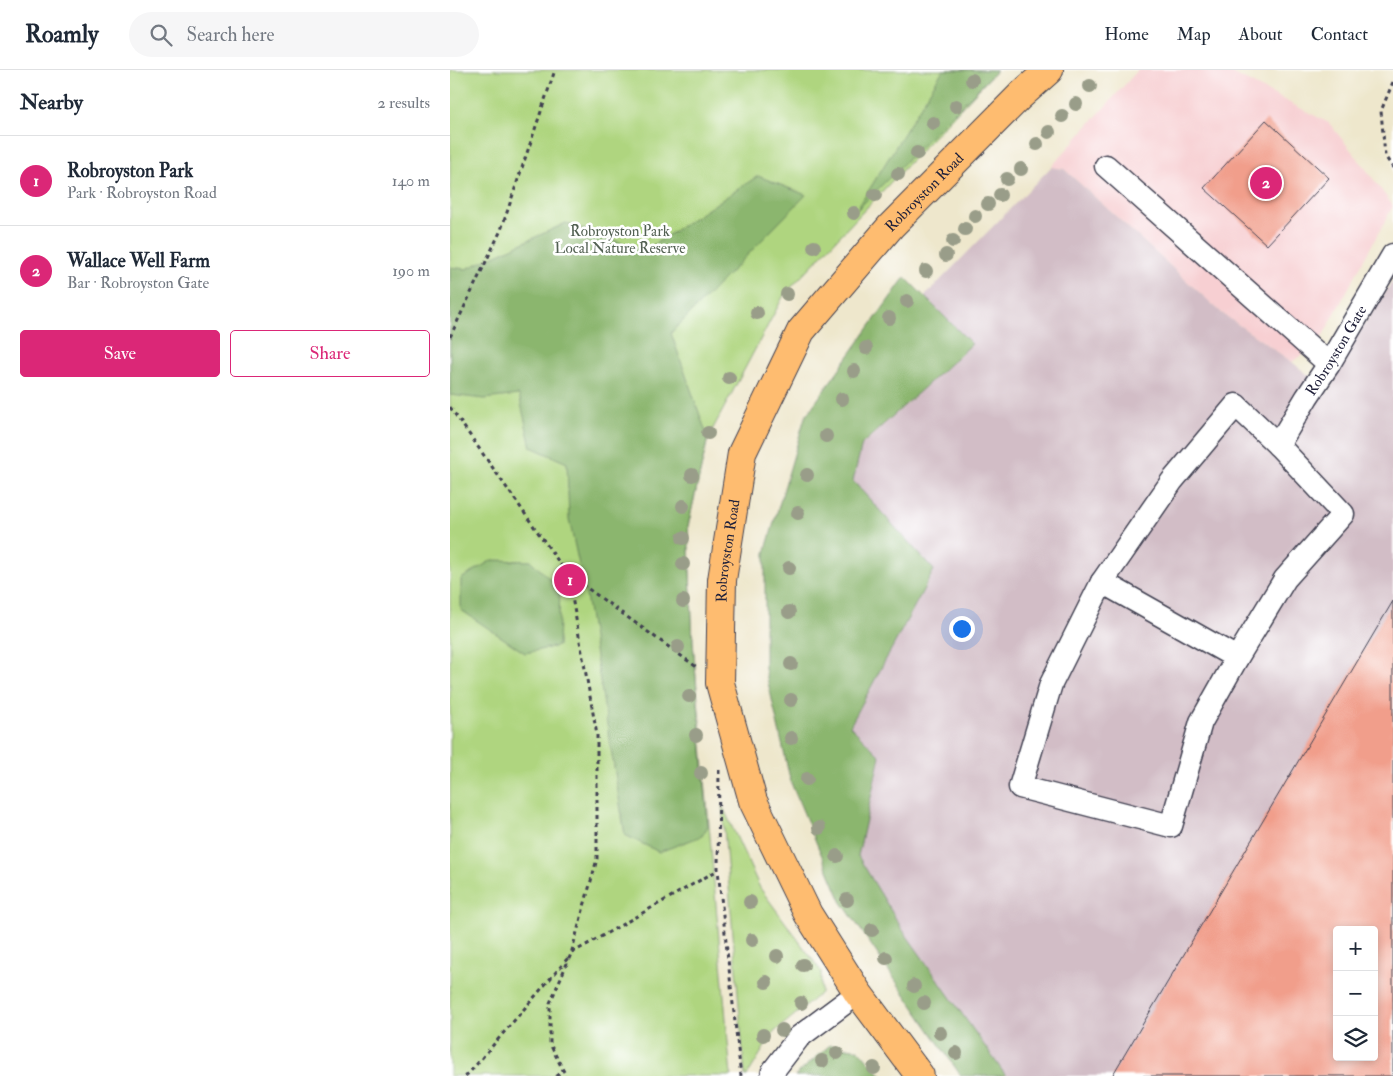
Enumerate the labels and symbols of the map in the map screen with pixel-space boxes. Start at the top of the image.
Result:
street label: Robroyston Road [881,148,968,236]
pin: 2 [1250,164,1282,202]
park label: Robroyston Park Local Nature Reserve [555,222,685,258]
street label: Robroyston Gate [1301,302,1371,399]
street label: Robroyston Road [712,497,744,602]
pin: 1 [554,561,586,599]
your location [949,616,975,642]

